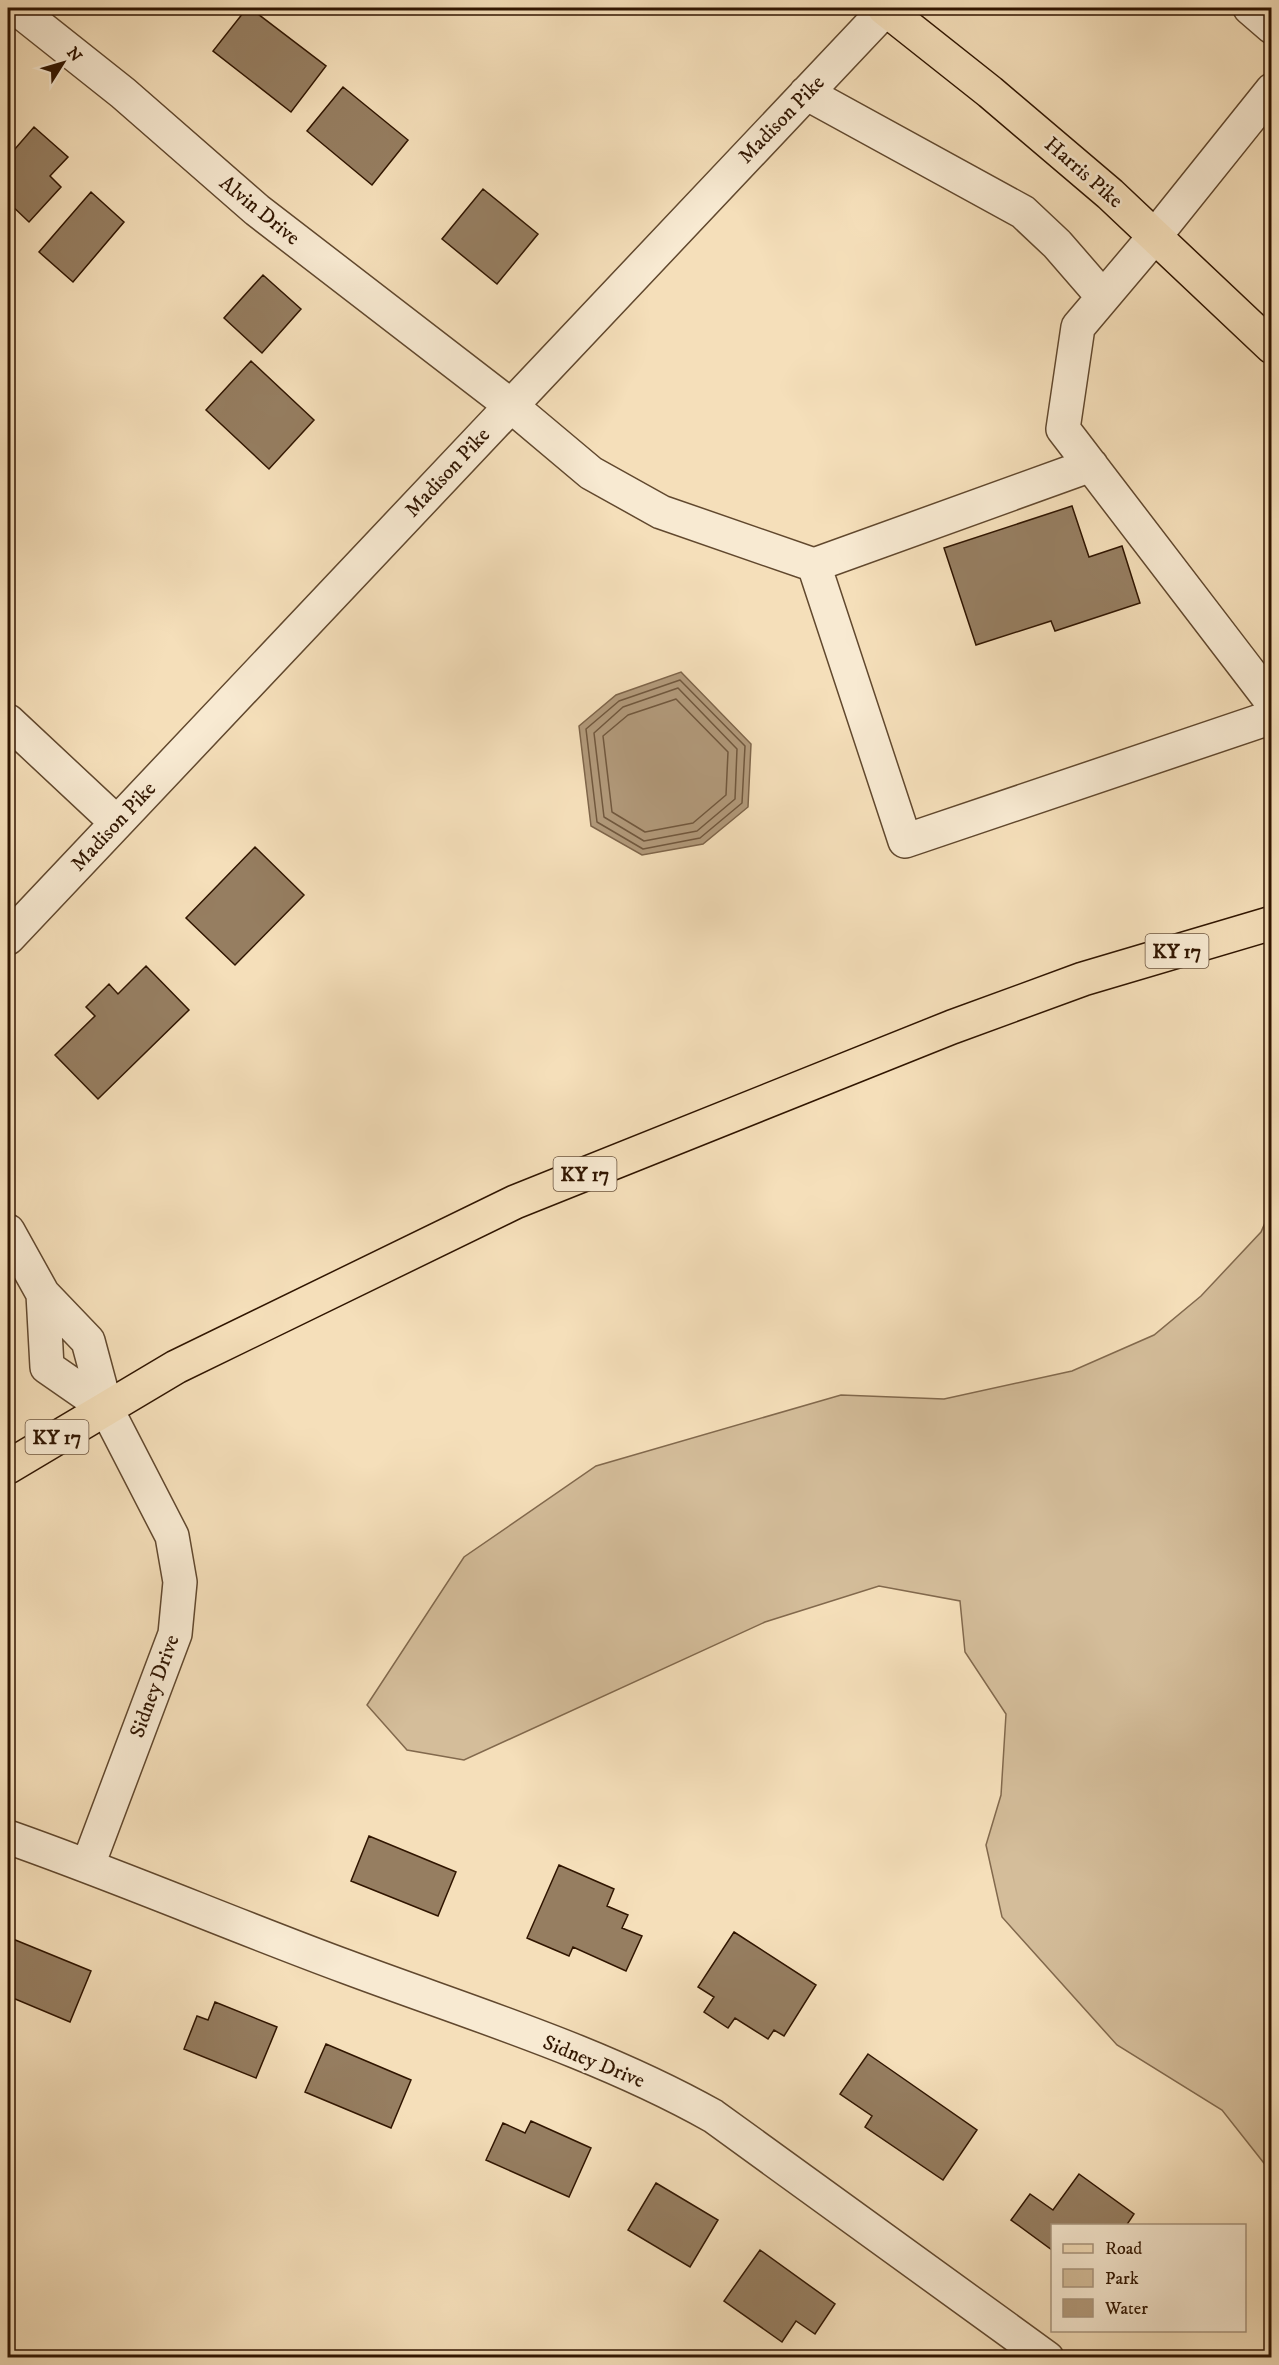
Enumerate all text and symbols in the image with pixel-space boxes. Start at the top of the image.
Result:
north arrow [33,33,93,93]
text: N [62,43,86,66]
street label: Madison Pike [733,70,831,169]
street label: Harris Pike [1039,132,1128,214]
street label: Alvin Drive [214,170,305,251]
street label: Madison Pike [400,422,496,523]
street label: Madison Pike [66,776,162,877]
road number: KY 17 [1146,934,1208,968]
road number: KY 17 [554,1157,616,1191]
road number: KY 17 [26,1420,88,1454]
street label: Sidney Drive [124,1631,186,1741]
street label: Sidney Drive [539,2030,649,2094]
legend [1051,2224,1246,2332]
text: Road [1105,2238,1142,2260]
text: Park [1105,2268,1139,2290]
text: Water [1104,2298,1148,2320]

